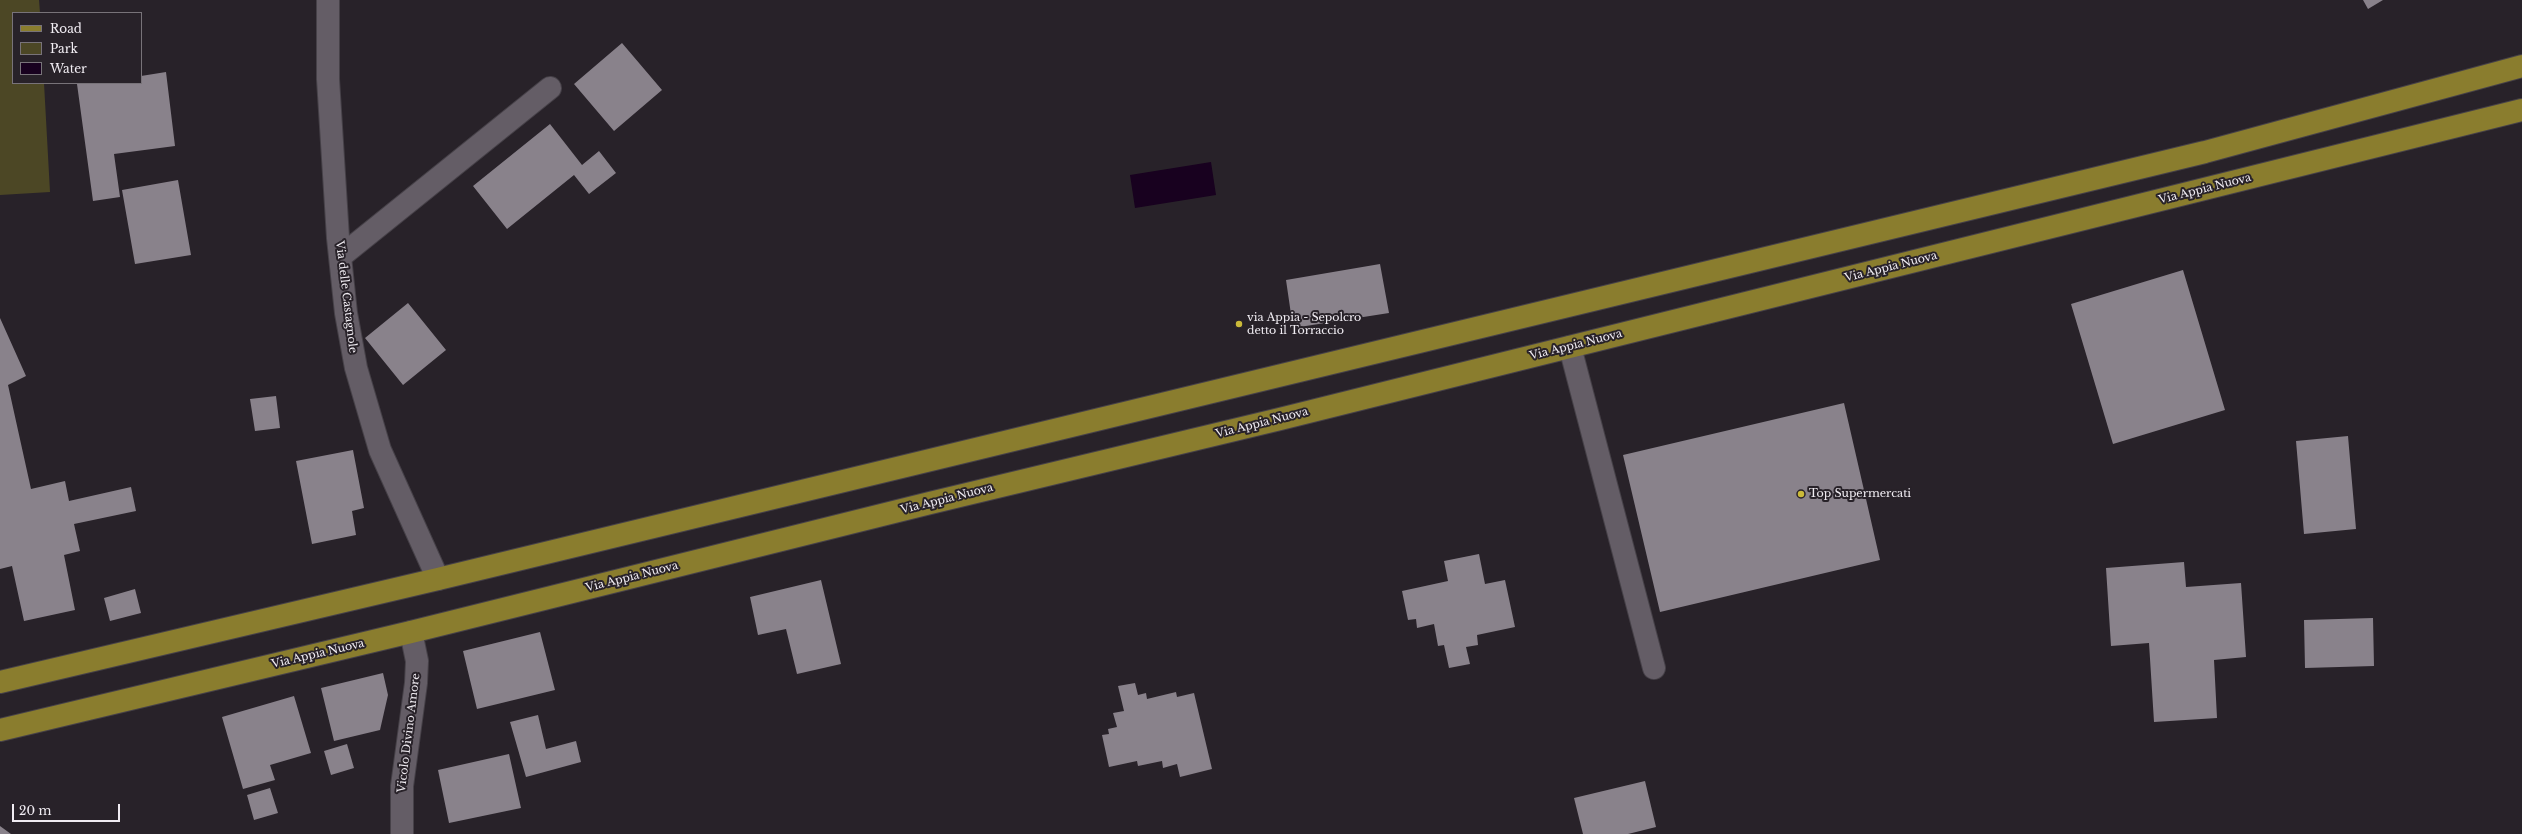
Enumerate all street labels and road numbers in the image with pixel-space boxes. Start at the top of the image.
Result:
street label: Via Appia Nuova [2157,171,2253,207]
street label: Via delle Castagnole [333,240,359,354]
street label: Via Appia Nuova [1843,249,1939,285]
street label: Via Appia Nuova [1528,327,1624,363]
street label: Via Appia Nuova [1214,405,1310,441]
street label: Via Appia Nuova [899,481,995,517]
street label: Via Appia Nuova [584,559,680,595]
street label: Via Appia Nuova [270,637,366,671]
street label: Vicolo Divino Amore [395,673,423,793]

